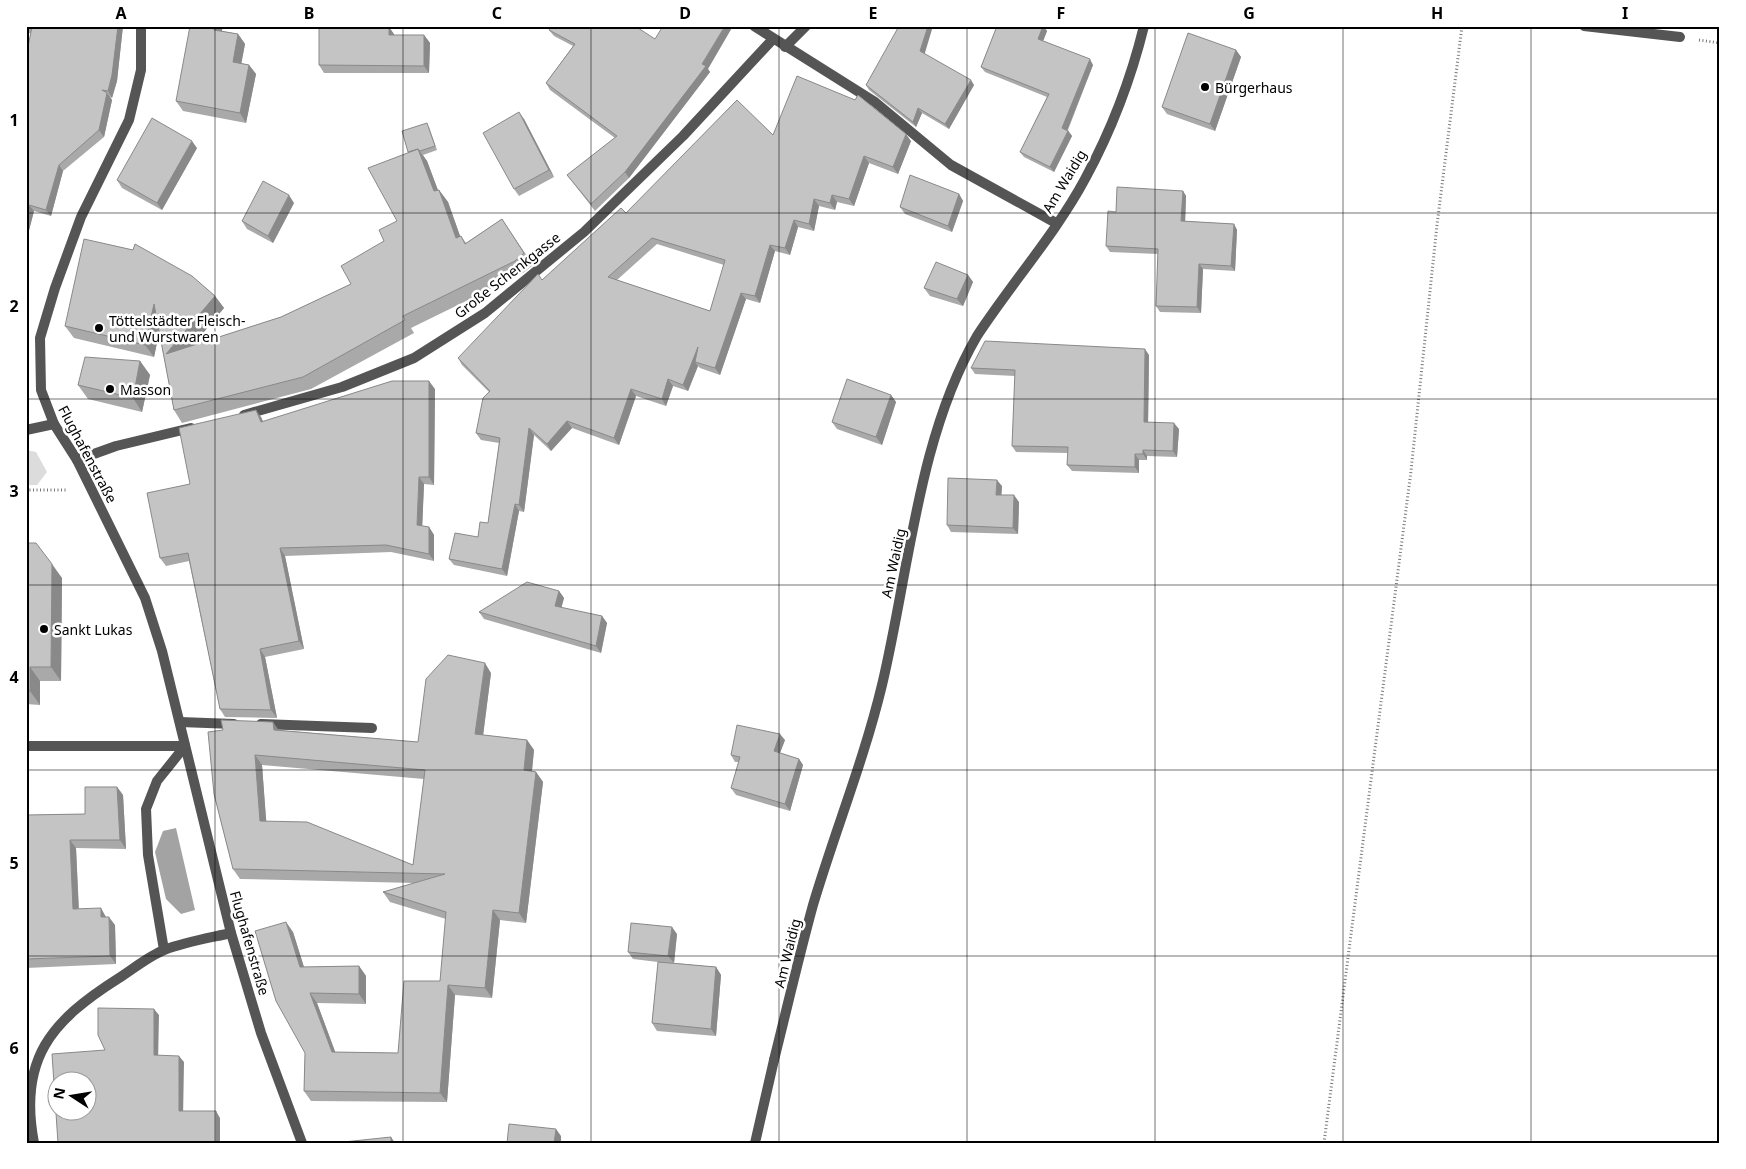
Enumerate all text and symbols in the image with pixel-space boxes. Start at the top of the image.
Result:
text: A [115,2,127,24]
text: B [304,2,314,24]
text: C [492,2,502,24]
text: D [679,2,691,24]
text: E [869,2,878,24]
text: F [1057,2,1065,24]
text: G [1243,2,1255,24]
text: H [1431,2,1443,24]
text: I [1622,2,1628,24]
place label: Bürgerhaus [1215,78,1293,97]
marker: Bürgerhaus [1199,81,1211,93]
text: 1 [9,109,19,131]
street label: Am Waidig [1038,146,1090,216]
street label: Große Schenkgasse [450,228,564,322]
text: 2 [9,295,19,317]
place label: Töttelstädter Fleisch- und Wurstwaren [109,311,245,346]
marker: Töttelstädter Fleisch- und Wurstwaren [93,322,105,334]
place label: Masson [120,380,171,399]
marker: Masson [104,383,116,395]
street label: Flughafenstraße [54,402,122,506]
text: 3 [9,480,19,502]
street label: Am Waidig [876,526,910,600]
place label: Sankt Lukas [54,620,133,639]
marker: Sankt Lukas [38,623,50,635]
text: 4 [9,666,19,688]
text: 5 [9,852,19,874]
street label: Flughafenstraße [226,889,274,998]
street label: Am Waidig [769,916,805,990]
text: 6 [9,1037,19,1059]
north arrow [48,1072,98,1122]
text: N [48,1086,69,1101]

